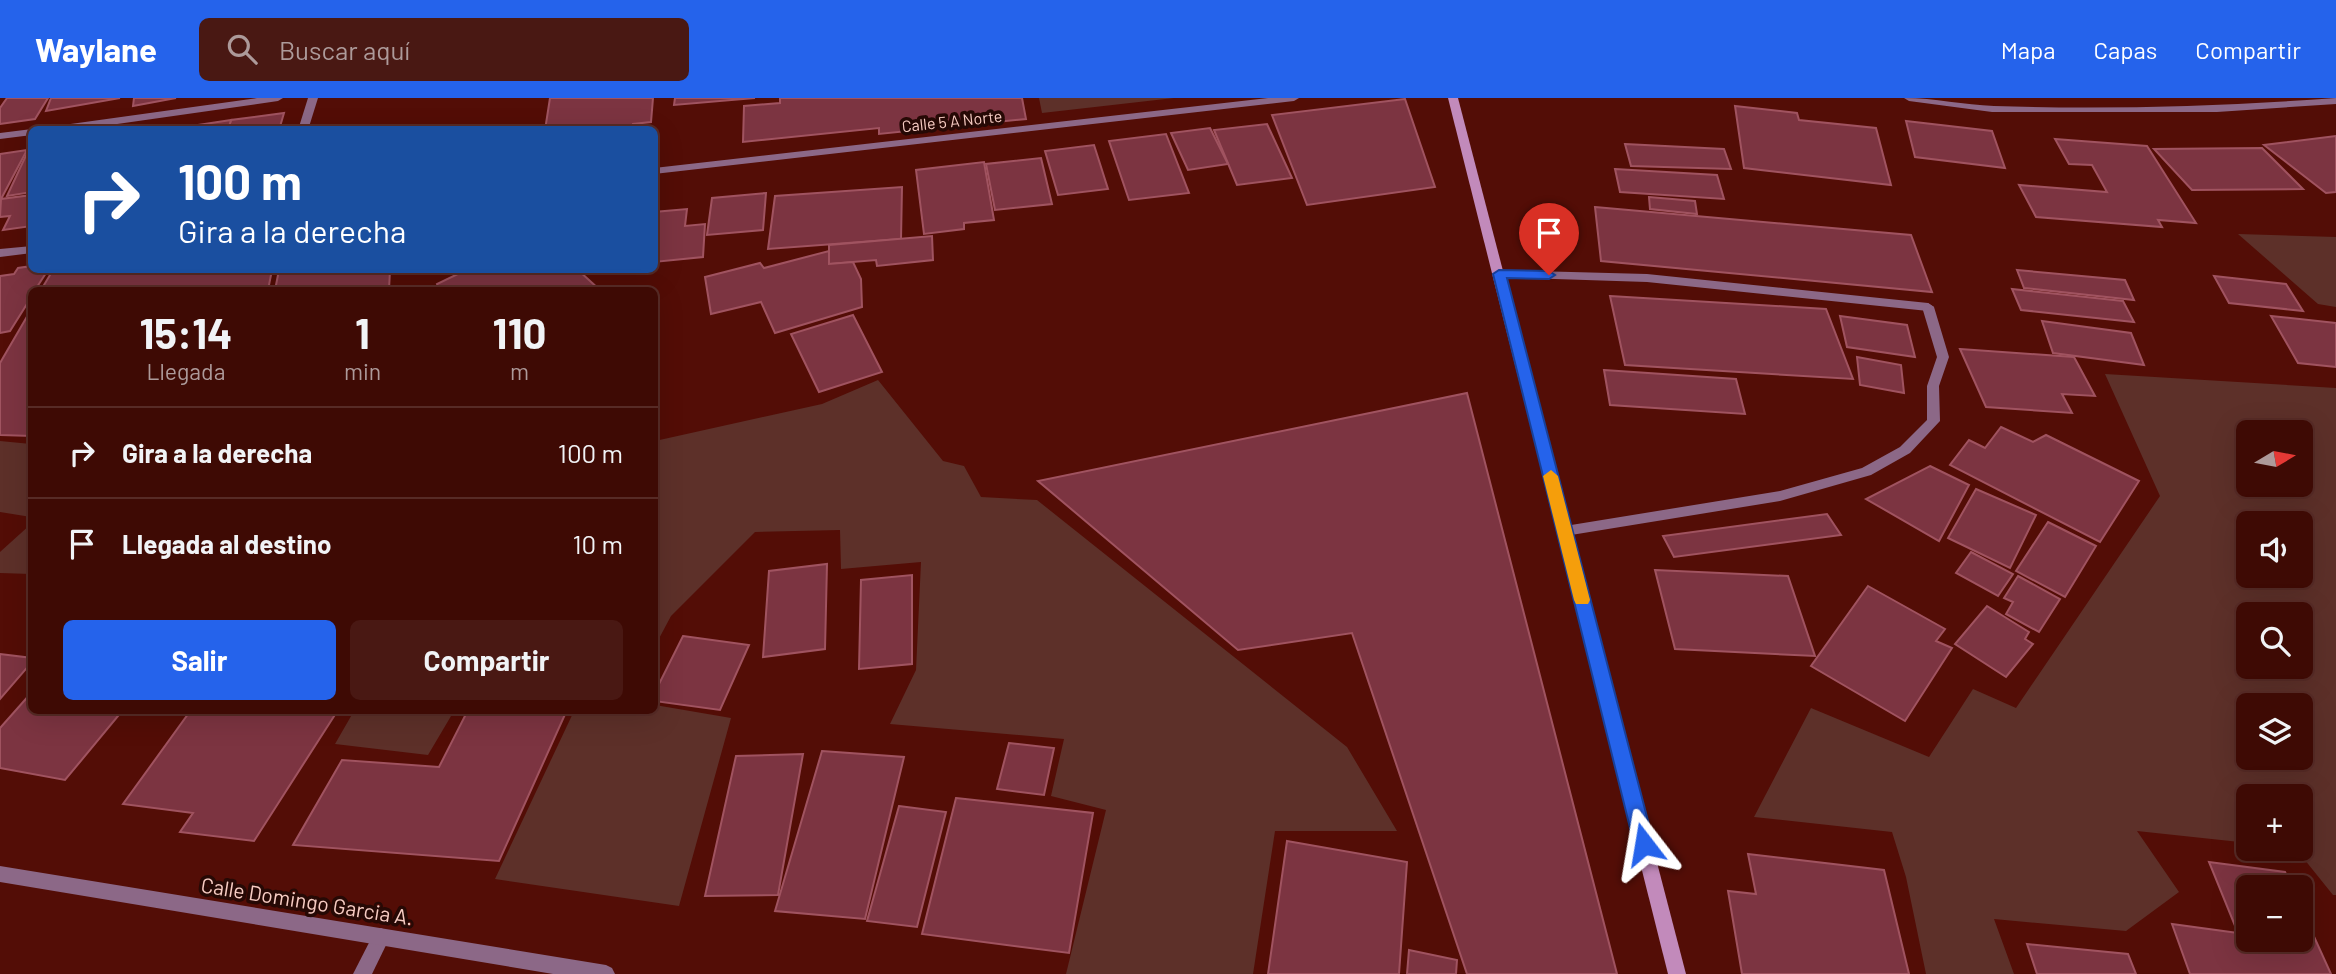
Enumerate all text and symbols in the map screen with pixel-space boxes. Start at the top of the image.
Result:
search box [199,18,689,81]
text: Waylane [35,29,157,69]
icon: search [223,30,261,68]
text: Buscar aquí [279,34,410,65]
text: Mapa [2001,35,2056,64]
text: Capas [2094,35,2157,64]
text: Compartir [2195,35,2301,64]
street label: Calle 5 A Norte [901,106,1003,135]
text: 100 m [178,151,302,210]
icon: right [63,154,154,245]
pin [1519,203,1579,275]
text: Gira a la derecha [178,211,406,249]
icon: arrive [1530,214,1568,252]
text: 15:14 [139,307,232,357]
text: 1 [355,307,370,357]
text: 110 [493,307,547,357]
text: Llegada [146,357,225,385]
text: min [344,357,381,385]
text: m [510,357,529,385]
north arrow [2236,420,2314,497]
map controls [2236,420,2313,952]
icon: right [63,434,101,472]
text: Gira a la derecha [122,437,312,468]
text: 100 m [558,437,623,468]
button: sound [2236,511,2313,588]
icon: arrive [63,525,101,563]
text: Llegada al destino [122,528,331,559]
text: 10 m [573,528,623,559]
button: search [2236,602,2313,679]
button: Salir [63,620,336,700]
button: Compartir [350,620,623,700]
button: layers [2236,693,2313,770]
button: + [2236,784,2313,861]
position arrow [1607,807,1681,881]
street label: Calle Domingo Garcia A. [199,871,415,930]
button: − [2236,875,2313,952]

